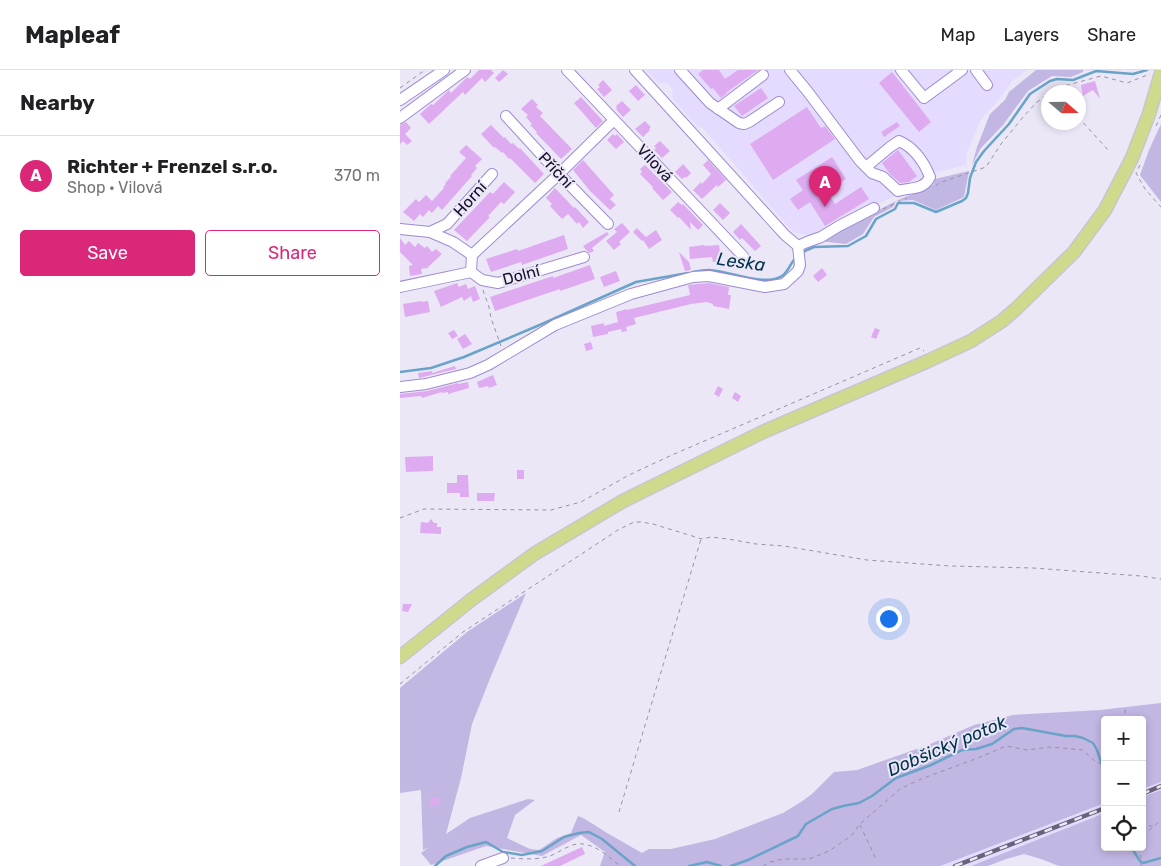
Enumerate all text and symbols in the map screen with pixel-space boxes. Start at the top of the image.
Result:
text: Mapleaf [25,21,120,49]
text: Map [941,24,976,46]
text: Layers [1004,24,1059,46]
text: Share [1087,24,1136,46]
north arrow [1041,85,1086,130]
text: Nearby [20,90,95,115]
street label: Vilová [633,140,677,186]
street label: Příční [535,148,578,193]
text: Richter + Frenzel s.r.o. [67,155,278,178]
text: A [30,166,42,185]
text: 370 m [334,166,380,185]
pin: A [809,166,841,207]
street label: Horní [449,177,491,220]
text: Shop · Vilová [67,178,163,197]
button: Save [20,230,195,276]
button: Share [205,230,380,276]
water label: Leska [715,248,767,276]
street label: Dolní [500,261,543,289]
your location [876,606,902,632]
water label: Dobšický potok [884,711,1011,781]
map controls [1101,716,1146,851]
button: + [1101,716,1146,761]
button: − [1101,761,1146,806]
button: locate [1101,806,1146,851]

